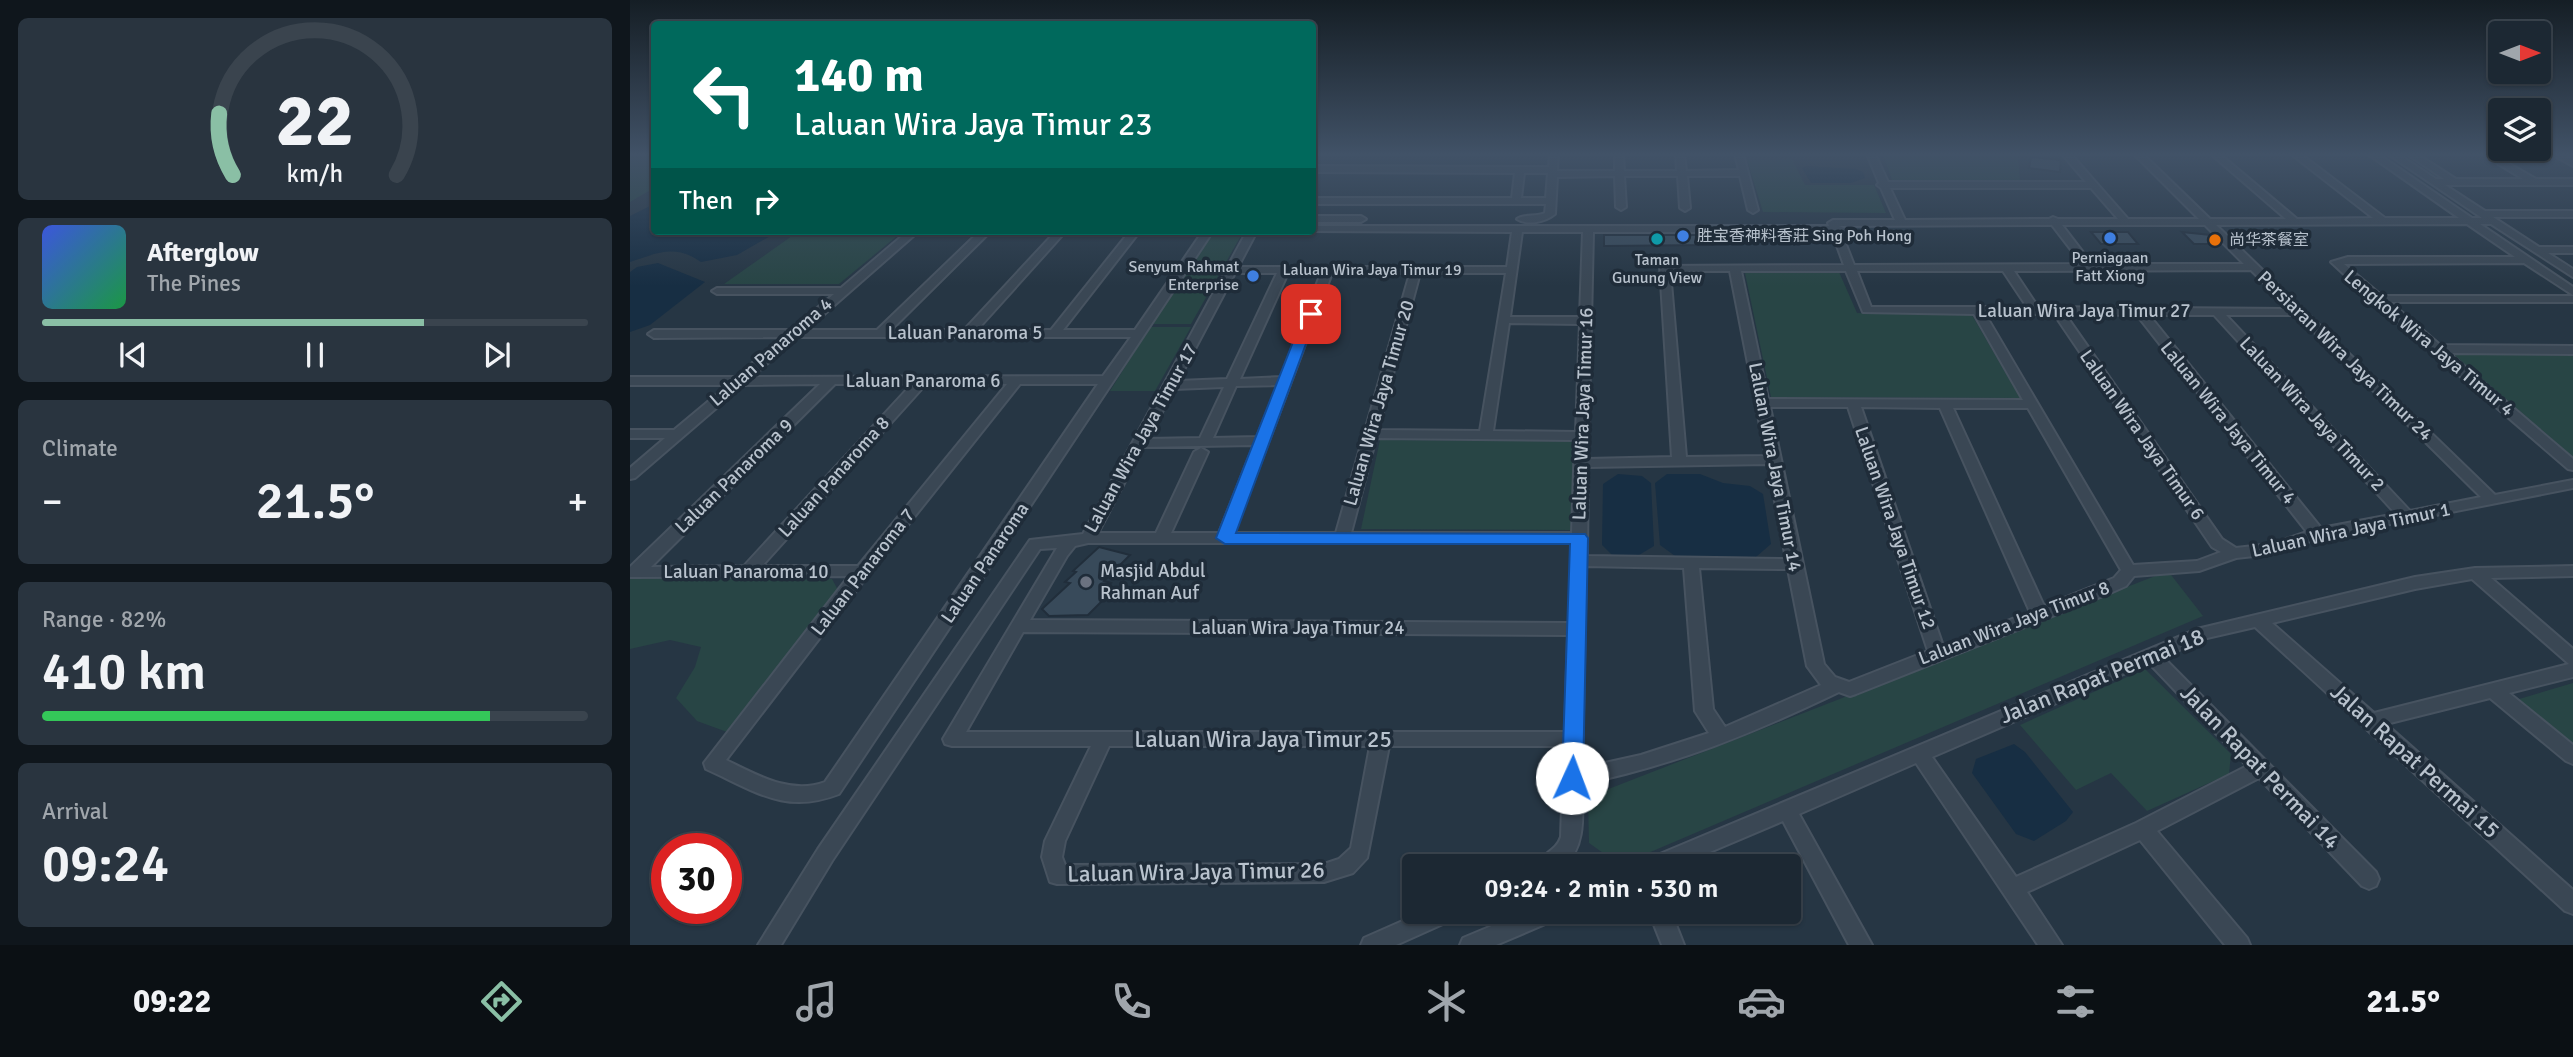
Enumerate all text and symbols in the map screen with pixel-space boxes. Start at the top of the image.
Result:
north arrow [2488,21,2552,84]
map controls [2488,21,2551,161]
text: 140 m [794,45,924,105]
icon: left [679,49,770,140]
text: 22 [276,77,354,166]
button: layers [2488,98,2551,161]
text: Laluan Wira Jaya Timur 23 [794,105,1153,144]
text: km/h [287,158,343,189]
icon: right [747,182,785,220]
text: Then [679,185,733,217]
place label: 胜宝香神料香莊 Sing Poh Hong [1697,226,1912,246]
marker: 胜宝香神料香莊 Sing Poh Hong [1675,228,1691,244]
marker: Perniagaan Fatt Xiong [2102,230,2118,246]
place label: 尚华茶餐室 [2229,230,2309,250]
marker: Taman Gunung View [1649,231,1665,247]
marker: 尚华茶餐室 [2207,232,2223,248]
text: Afterglow [147,237,259,269]
place label: Perniagaan Fatt Xiong [2071,248,2149,286]
place label: Taman Gunung View [1612,250,1702,288]
place label: Senyum Rahmat Enterprise [1129,257,1239,295]
street label: Laluan Wira Jaya Timur 19 [1282,260,1462,280]
street label: Lengkok Wira Jaya Timur 4 [2339,265,2519,421]
street label: Persiaran Wira Jaya Timur 24 [2252,266,2438,446]
marker: Senyum Rahmat Enterprise [1245,268,1261,284]
text: The Pines [147,269,241,298]
pin [1281,284,1341,344]
street label: Laluan Panaroma 4 [705,292,837,412]
icon: arrive [1292,295,1330,333]
street label: Laluan Wira Jaya Timur 20 [1338,297,1420,509]
street label: Laluan Wira Jaya Timur 27 [1978,299,2190,323]
street label: Laluan Wira Jaya Timur 16 [1567,307,1599,521]
street label: Laluan Panaroma 5 [887,321,1043,345]
street label: Laluan Wira Jaya Timur 2 [2234,332,2390,496]
icon: previous [114,336,152,374]
icon: pause [296,336,334,374]
icon: next [478,336,516,374]
street label: Laluan Wira Jaya Timur 4 [2155,337,2301,509]
street label: Laluan Wira Jaya Timur 17 [1079,339,1203,537]
street label: Laluan Wira Jaya Timur 6 [2074,345,2210,525]
street label: Laluan Wira Jaya Timur 14 [1743,360,1807,574]
street label: Laluan Panaroma 6 [845,369,1001,393]
street label: Laluan Panaroma 8 [773,411,895,543]
street label: Laluan Panaroma 9 [670,414,798,538]
street label: Laluan Wira Jaya Timur 12 [1849,423,1941,633]
text: Climate [42,434,118,463]
text: 21.5° [256,469,374,533]
text: − [42,478,63,525]
text: + [567,478,588,525]
street label: Laluan Wira Jaya Timur 1 [2249,497,2453,563]
street label: Laluan Panaroma [936,498,1034,628]
street label: Laluan Panaroma 7 [806,504,920,640]
place label: Masjid Abdul Rahman Auf [1100,559,1206,605]
street label: Laluan Panaroma 10 [663,560,829,584]
marker: Masjid Abdul Rahman Auf [1078,574,1094,590]
street label: Laluan Wira Jaya Timur 8 [1915,575,2113,671]
text: Range · 82% [42,605,166,634]
street label: Laluan Wira Jaya Timur 24 [1192,616,1404,640]
street label: Jalan Rapat Permai 18 [1995,622,2209,730]
text: 410 km [42,640,206,704]
street label: Jalan Rapat Permai 15 [2324,677,2506,845]
street label: Jalan Rapat Permai 14 [2174,679,2346,855]
street label: Laluan Wira Jaya Timur 25 [1134,725,1392,754]
position arrow [1535,741,1609,815]
text: Arrival [42,797,108,826]
text: 09:24 [42,832,169,896]
speed limit sign: 30 [651,833,742,924]
street label: Laluan Wira Jaya Timur 26 [1067,855,1325,889]
text: 09:24 · 2 min · 530 m [1485,873,1718,905]
icon: directions [477,977,526,1026]
icon: music [792,977,841,1026]
icon: phone [1107,977,1156,1026]
icon: climate [1422,977,1471,1026]
icon: car [1737,977,1786,1026]
icon: filters [2051,977,2100,1026]
text: 09:22 [133,982,211,1021]
text: 21.5° [2366,982,2440,1021]

